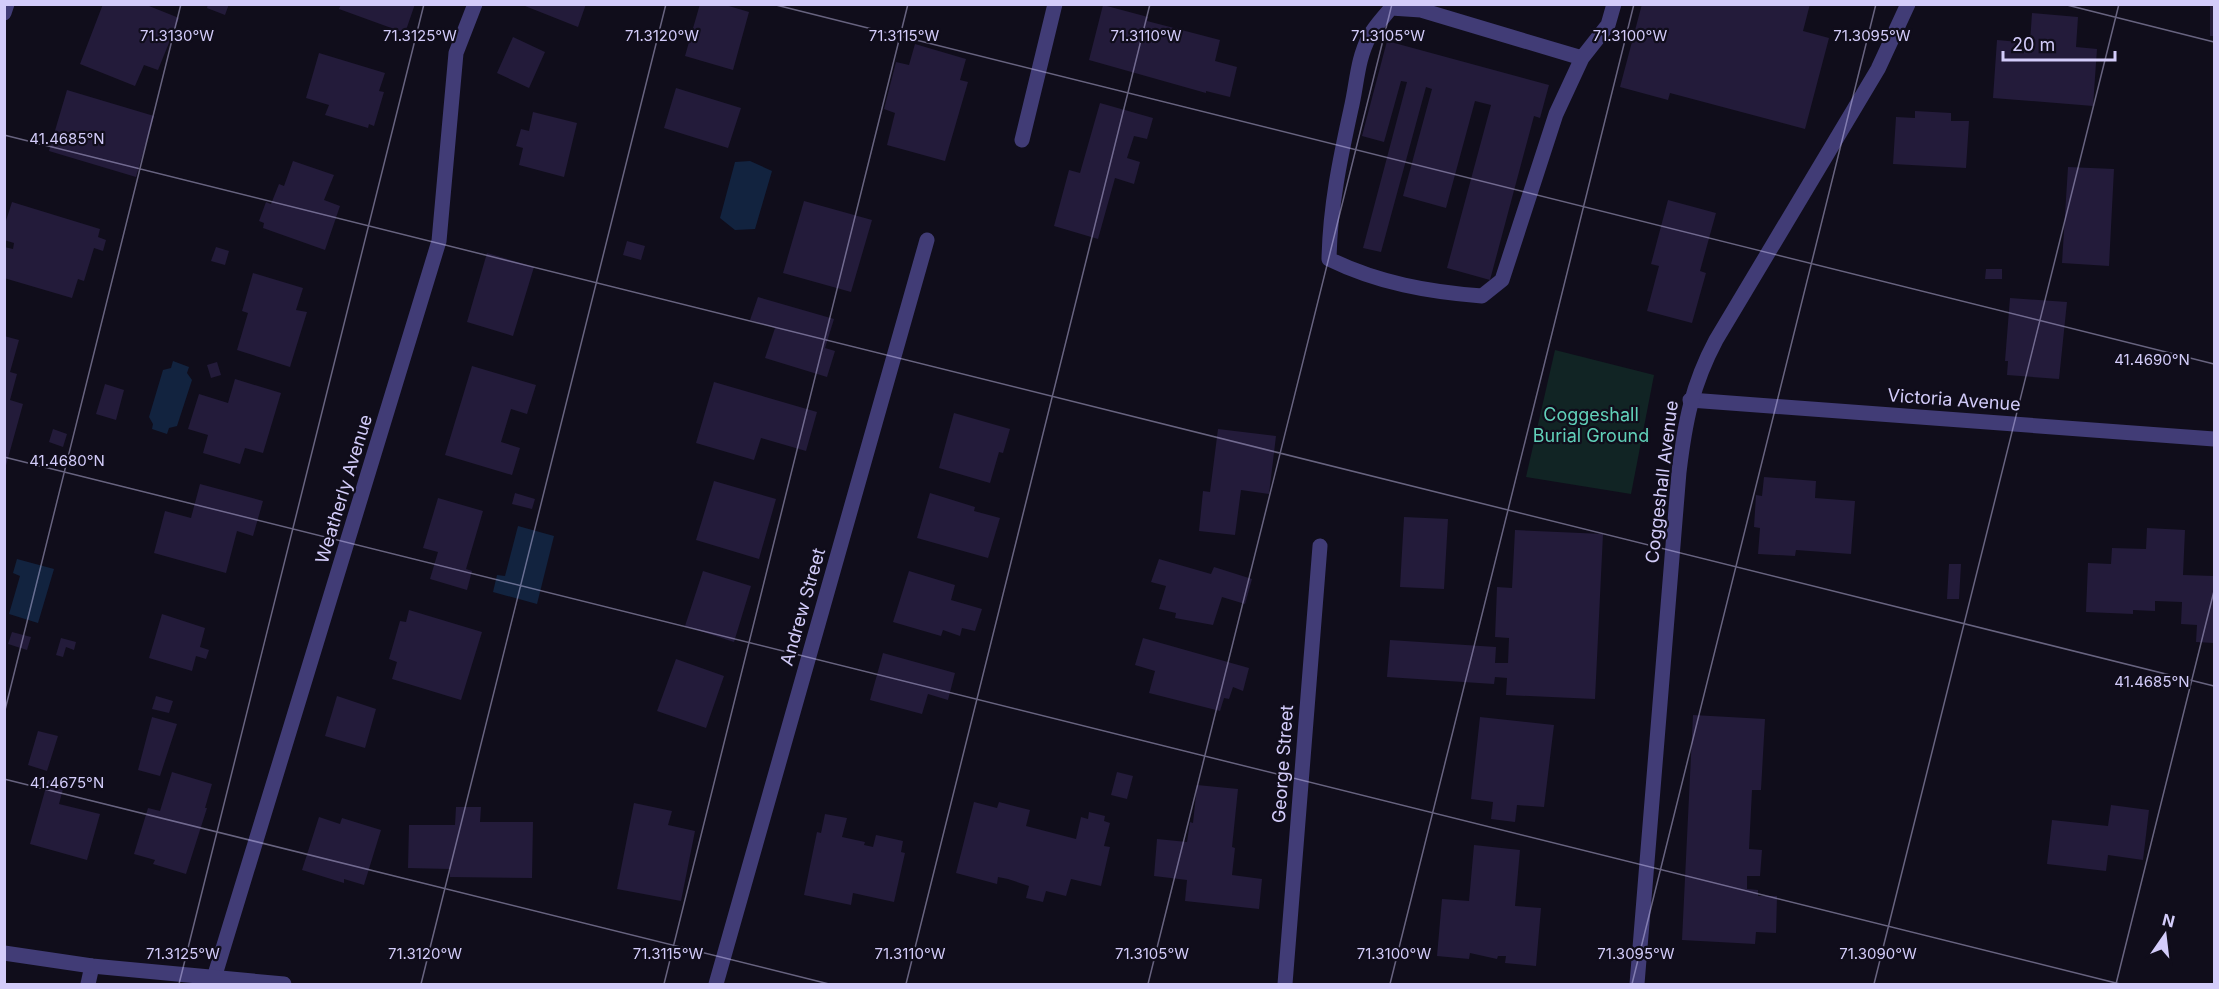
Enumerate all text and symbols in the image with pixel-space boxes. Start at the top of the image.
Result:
scale bar [2003,24,2116,62]
text: 71.3130°W [140,26,214,45]
text: 71.3125°W [383,26,457,45]
text: 71.3120°W [625,26,699,45]
text: 71.3115°W [869,26,940,45]
text: 71.3110°W [1110,26,1182,45]
text: 71.3105°W [1351,26,1425,45]
text: 71.3100°W [1593,26,1667,45]
text: 71.3095°W [1833,26,1911,45]
text: 20 m [2012,34,2055,55]
text: 41.4685°N [29,129,105,148]
text: 41.4690°N [2114,350,2190,369]
street label: Victoria Avenue [1887,384,2021,415]
street label: Coggeshall Avenue [1641,399,1682,564]
park label: Coggeshall Burial Ground [1533,404,1649,446]
street label: Weatherly Avenue [311,412,376,566]
text: 41.4680°N [29,451,105,470]
street label: Andrew Street [776,546,829,668]
text: 41.4685°N [2114,672,2190,691]
street label: George Street [1268,704,1297,824]
text: 41.4675°N [30,773,104,792]
north arrow [2135,905,2195,965]
text: N [2160,909,2177,932]
text: 71.3125°W [146,944,220,963]
text: 71.3120°W [388,944,462,963]
text: 71.3115°W [633,944,704,963]
text: 71.3110°W [874,944,946,963]
text: 71.3105°W [1115,944,1189,963]
text: 71.3100°W [1357,944,1431,963]
text: 71.3095°W [1597,944,1675,963]
text: 71.3090°W [1839,944,1917,963]

